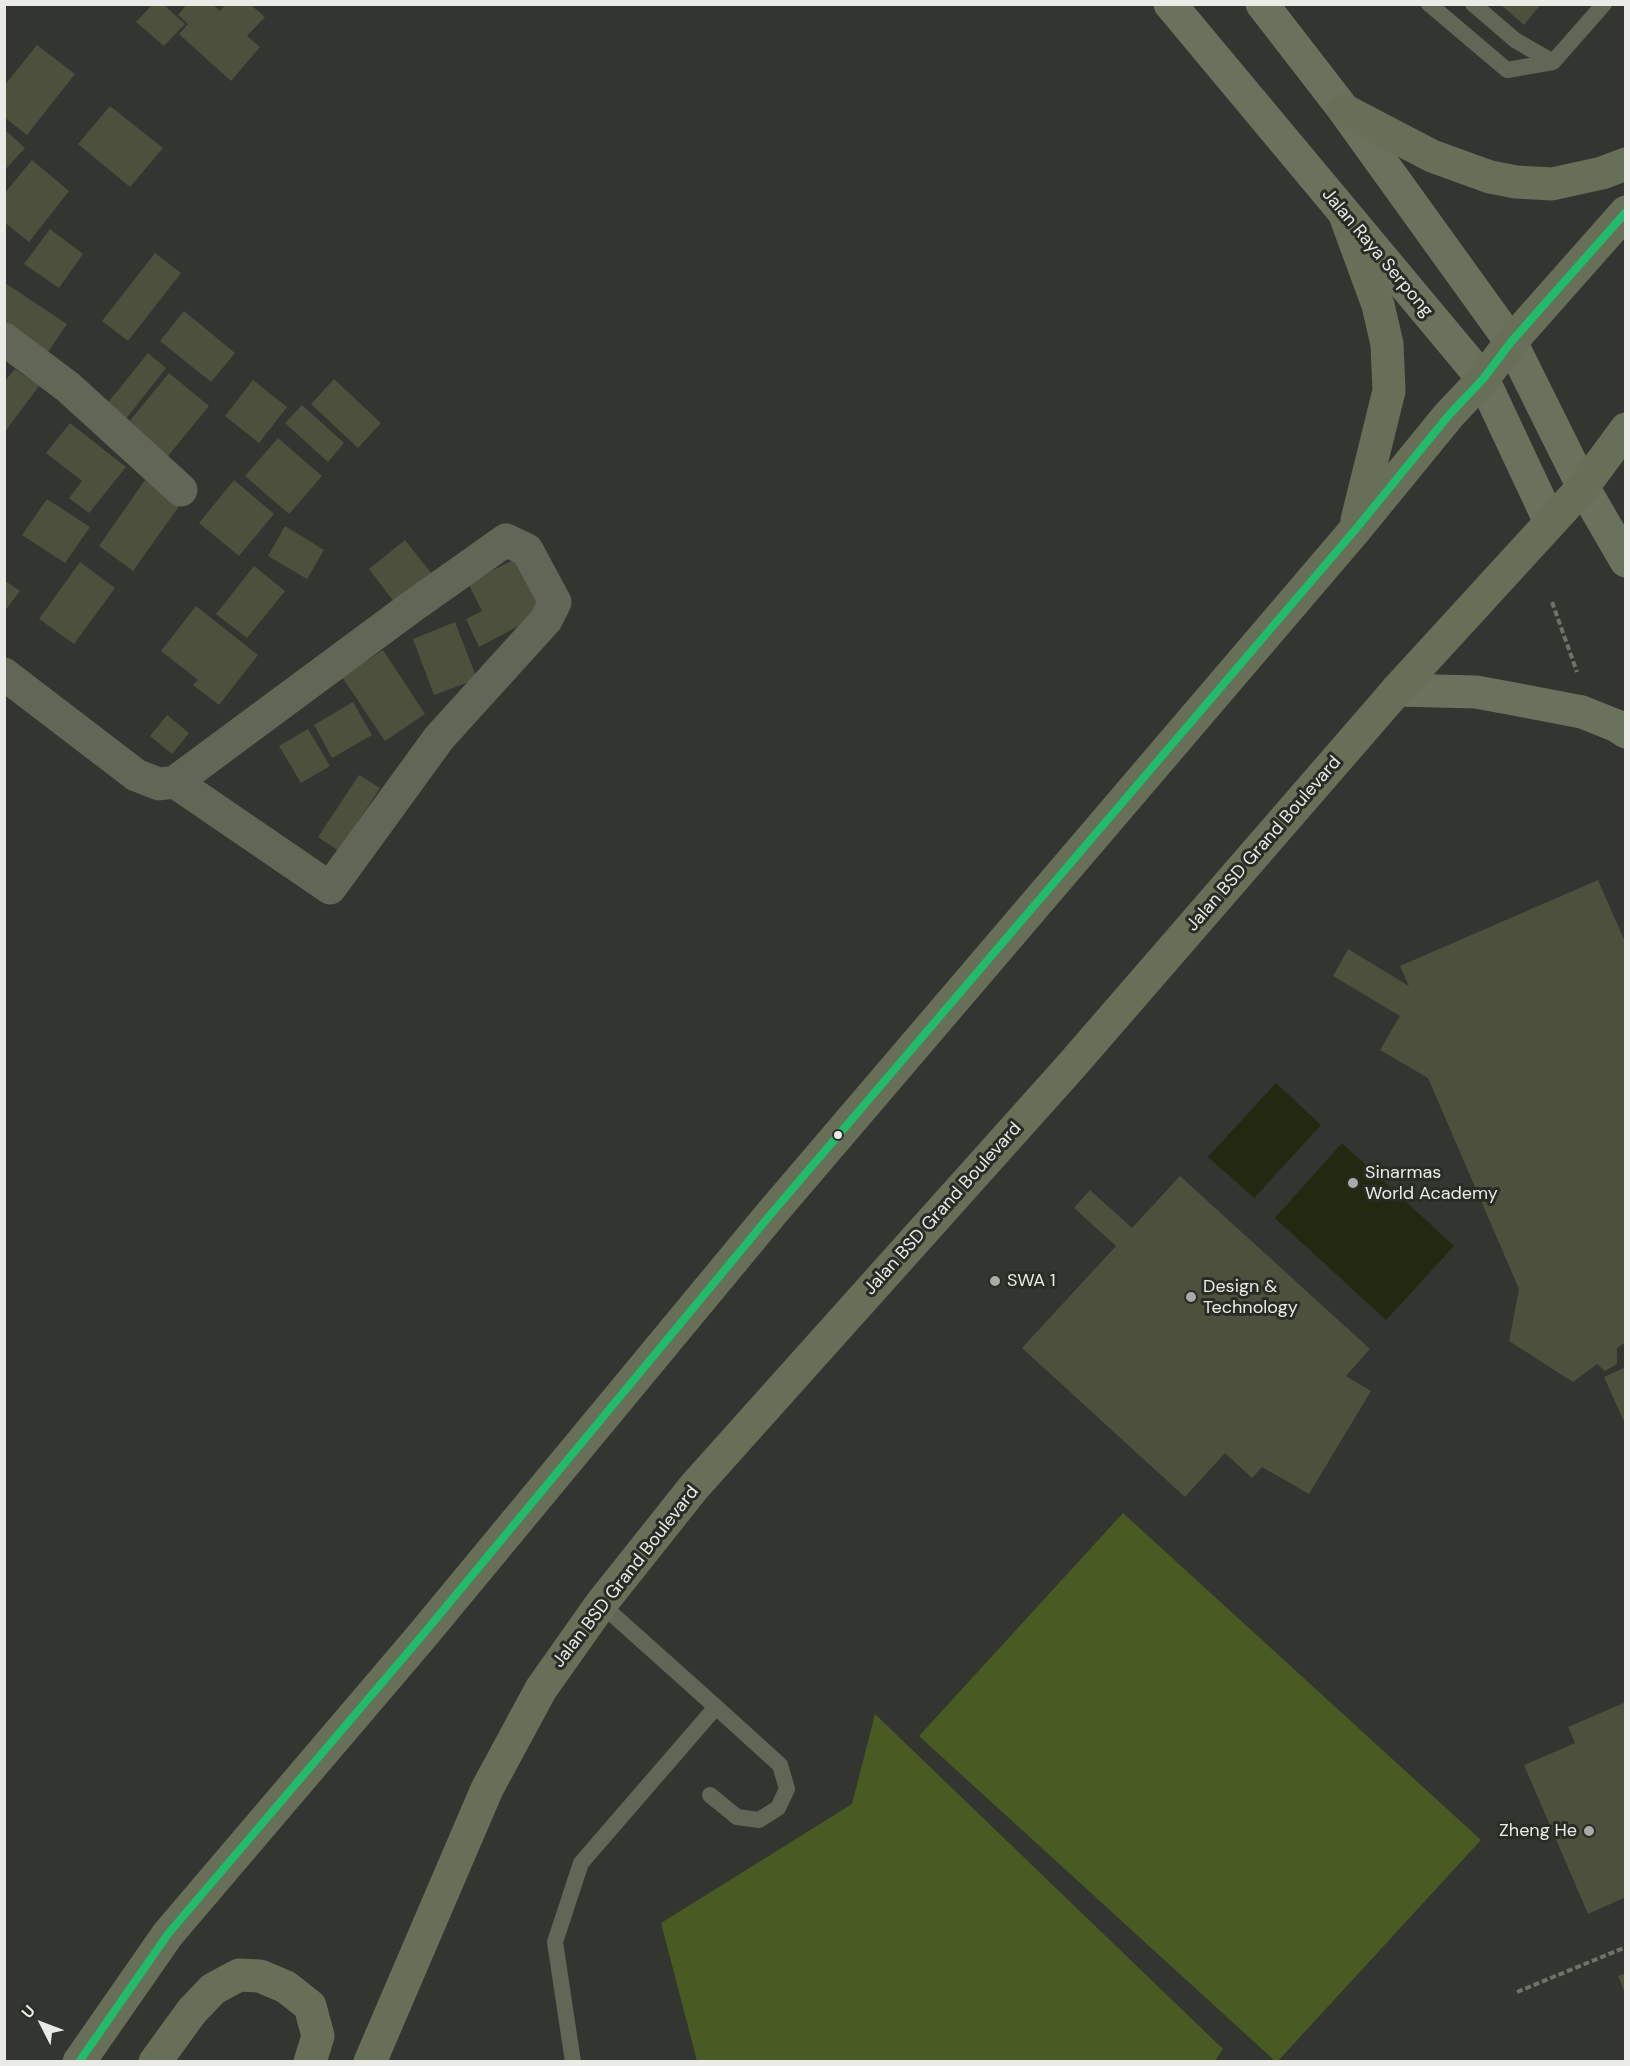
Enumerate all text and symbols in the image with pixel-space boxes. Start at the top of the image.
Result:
street label: Jalan Raya Serpong [1317,184,1437,322]
street label: Jalan BSD Grand Boulevard [1182,752,1346,936]
street label: Jalan BSD Grand Boulevard [860,1118,1026,1300]
unlabelled marker [832,1129,844,1141]
place label: Sinarmas World Academy [1365,1162,1498,1204]
marker: Sinarmas World Academy [1346,1176,1360,1190]
place label: SWA 1 [1007,1270,1056,1292]
marker: SWA 1 [988,1274,1002,1288]
place label: Design & Technology [1203,1276,1298,1318]
marker: Design & Technology [1184,1290,1198,1304]
street label: Jalan BSD Grand Boulevard [548,1482,704,1672]
place label: Zheng He [1499,1820,1577,1842]
marker: Zheng He [1582,1824,1596,1838]
north arrow [12,1994,72,2054]
text: U [17,2001,40,2023]

